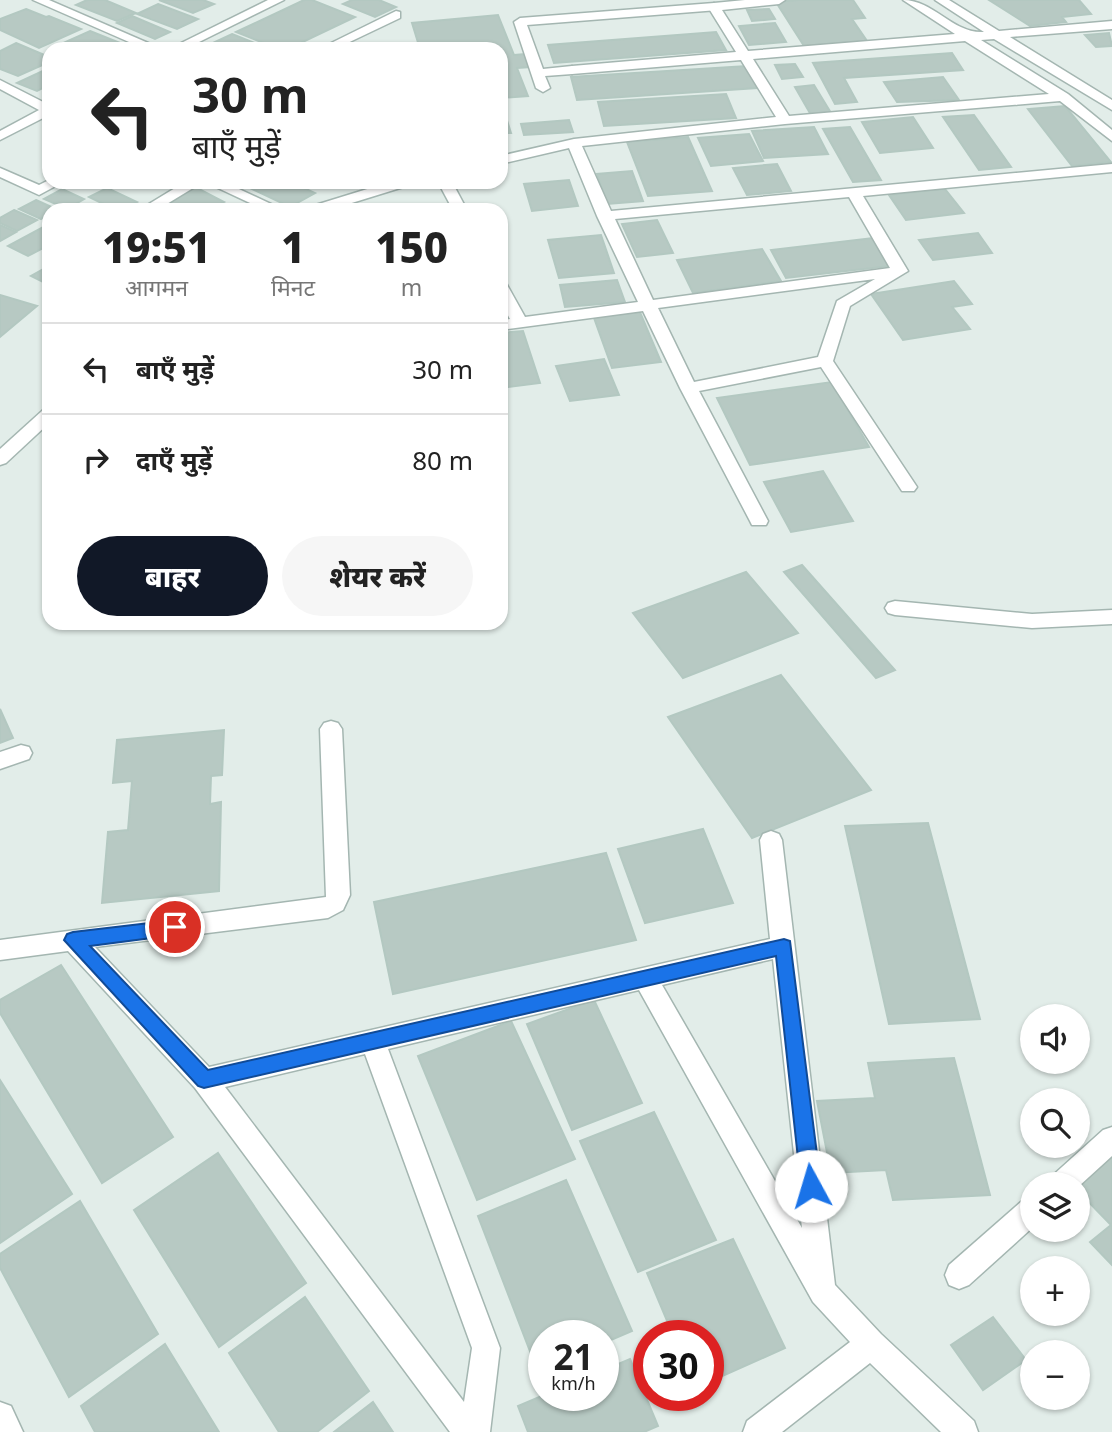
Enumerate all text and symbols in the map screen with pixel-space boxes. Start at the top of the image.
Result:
text: 30 m [192,61,309,127]
icon: left [77,70,168,161]
text: बाएँ मुड़ें [192,124,281,167]
text: 19:51 [102,218,211,275]
text: 1 [281,218,305,275]
text: 150 [375,218,448,275]
text: आगमन [125,271,188,303]
text: मिनट [271,271,315,303]
text: m [401,271,422,303]
icon: left [77,350,115,388]
text: बाएँ मुड़ें [136,351,214,387]
text: 30 m [412,351,473,387]
icon: right [77,441,115,479]
text: दाएँ मुड़ें [136,442,213,478]
text: 80 m [412,442,473,478]
button: बाहर [77,536,268,616]
button: शेयर करें [282,536,473,616]
pin [145,897,205,957]
icon: arrive [156,908,194,946]
map controls [1020,1004,1090,1410]
button: sound [1020,1004,1090,1074]
button: search [1020,1088,1090,1158]
position arrow [774,1149,848,1223]
button: layers [1020,1172,1090,1242]
button: + [1020,1256,1090,1326]
speed limit sign: 30 [633,1320,724,1411]
text: 21 [553,1333,594,1380]
button: − [1020,1340,1090,1410]
text: km/h [551,1371,596,1395]

